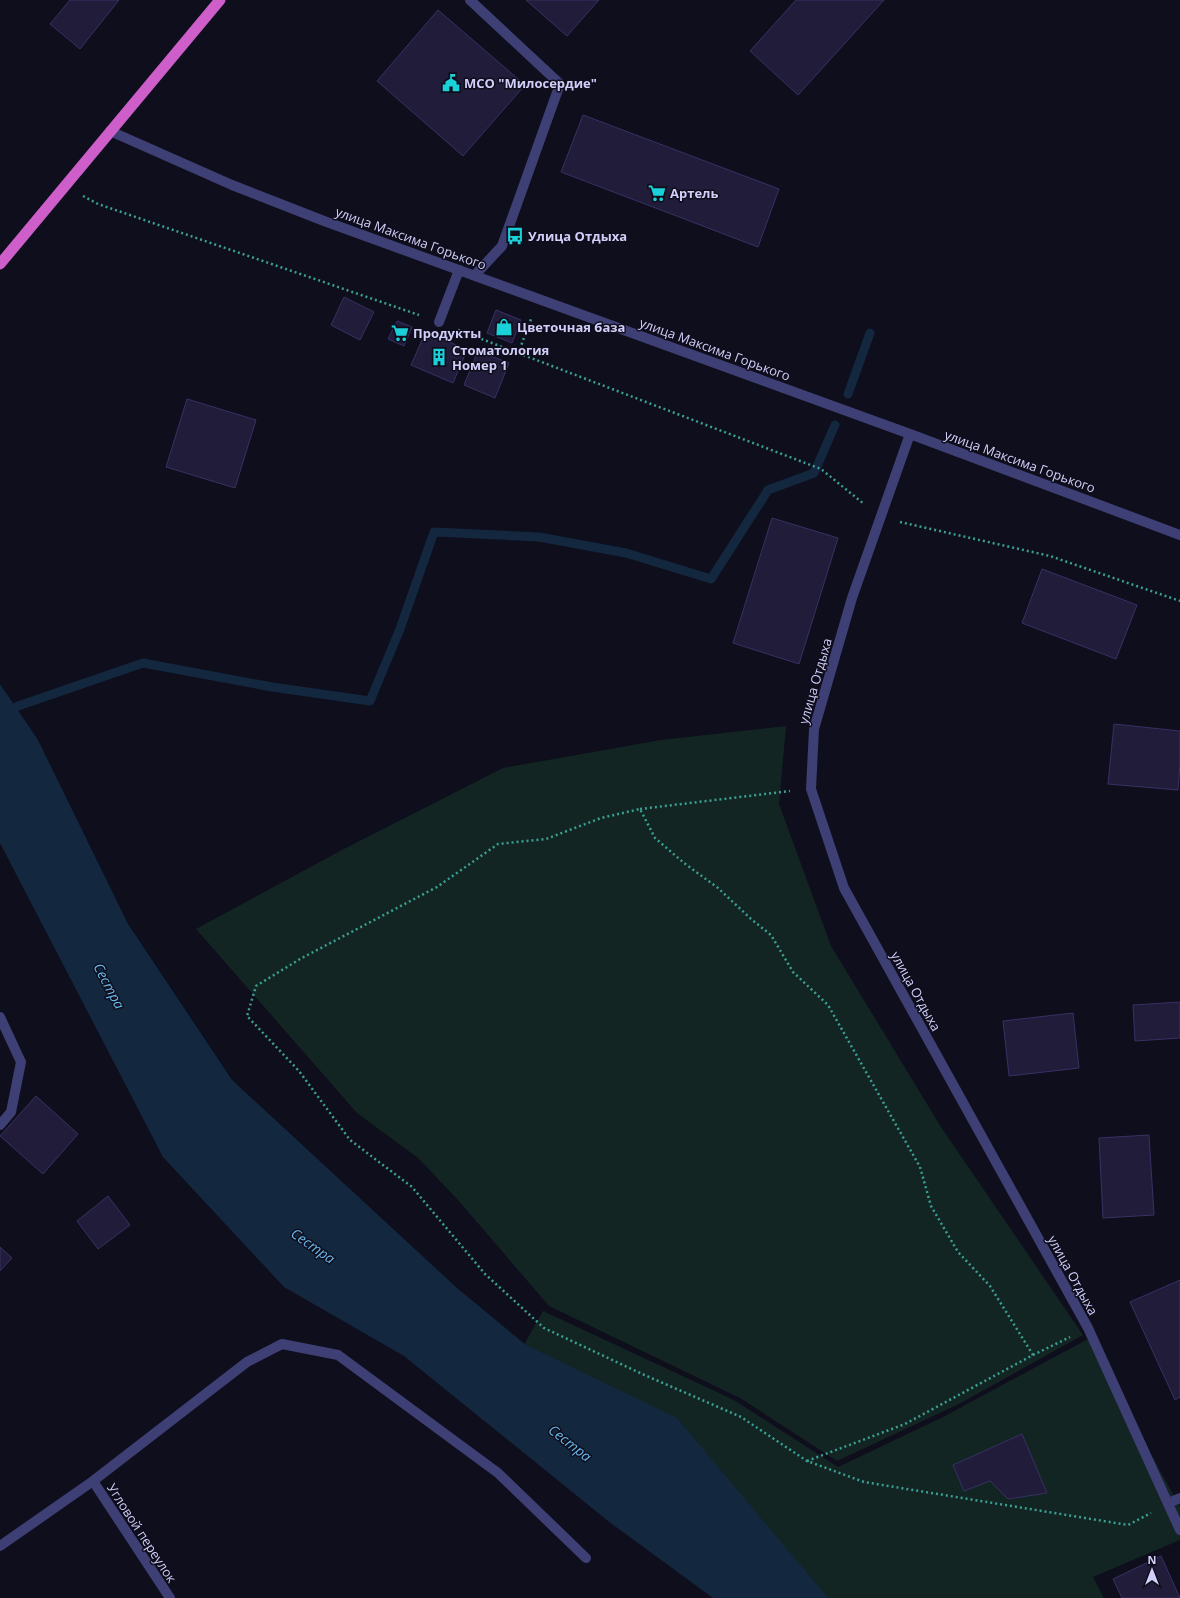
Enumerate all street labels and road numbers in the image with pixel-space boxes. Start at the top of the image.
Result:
street label: улица Максима Горького [333,202,489,274]
street label: улица Максима Горького [637,313,793,385]
street label: улица Максима Горького [942,425,1098,497]
street label: улица Отдыха [794,636,836,726]
street label: улица Отдыха [887,948,945,1034]
street label: улица Отдыха [1044,1232,1102,1318]
street label: Угловой переулок [103,1480,181,1586]

